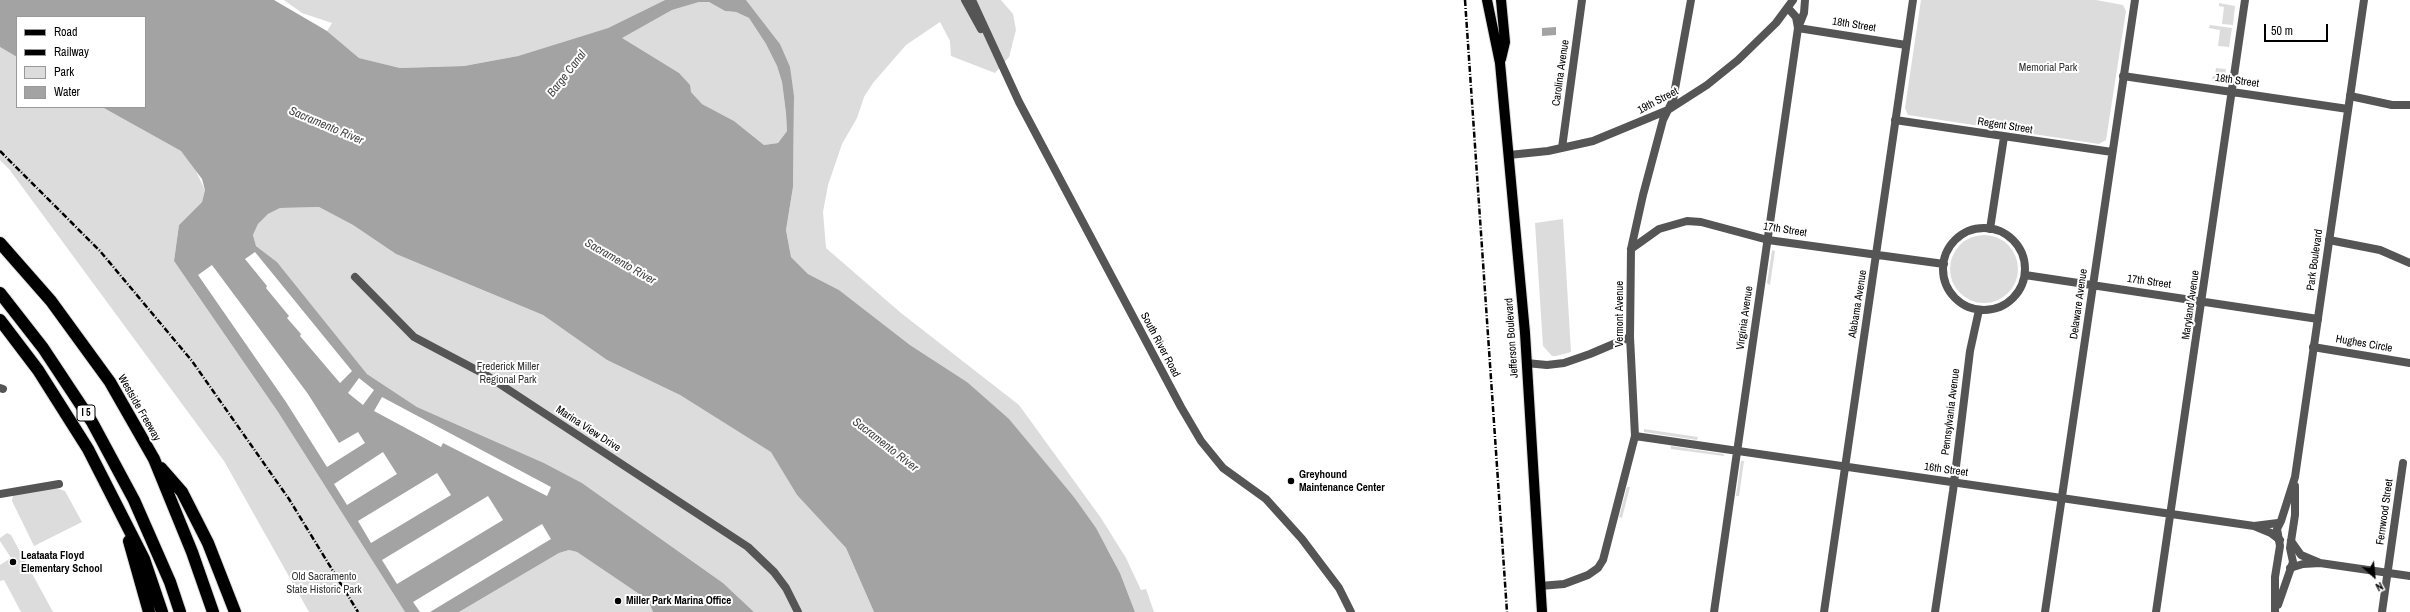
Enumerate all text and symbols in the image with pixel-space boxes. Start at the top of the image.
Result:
street label: 18th Street [1831,15,1877,35]
legend [16,16,146,108]
scale bar [2266,16,2330,42]
text: 50 m [2271,23,2293,39]
text: Road [54,24,78,40]
street label: Carolina Avenue [1550,39,1572,107]
text: Railway [54,44,89,60]
water label: Barge Canal [544,48,590,100]
park label: Memorial Park [2019,61,2077,75]
text: Park [54,64,74,80]
street label: 18th Street [2214,71,2260,91]
text: Water [54,84,80,100]
street label: 19th Street [1635,85,1681,117]
water label: Sacramento River [287,104,365,148]
street label: Regent Street [1976,115,2034,137]
street label: 17th Street [1762,220,1808,240]
street label: Park Boulevard [2304,229,2326,291]
water label: Sacramento River [582,236,658,288]
street label: Delaware Avenue [2068,268,2090,340]
street label: Alabama Avenue [1846,269,1870,339]
street label: Maryland Avenue [2180,269,2202,341]
street label: 17th Street [2126,272,2172,292]
street label: Vermont Avenue [1613,281,1627,347]
street label: Virginia Avenue [1734,285,1756,351]
street label: Jefferson Boulevard [1503,298,1521,378]
street label: South River Road [1137,310,1183,380]
street label: Hughes Circle [2335,333,2393,355]
park label: Frederick Miller Regional Park [477,360,539,386]
street label: Pennsylvania Avenue [1939,368,1963,456]
street label: Westside Freeway [115,372,163,444]
street label: Marina View Drive [553,403,623,455]
road number: I 5 [77,405,95,421]
water label: Sacramento River [849,415,921,475]
street label: 16th Street [1923,460,1969,480]
place label: Greyhound Maintenance Center [1299,468,1385,494]
marker: Greyhound Maintenance Center [1286,476,1296,486]
street label: Fernwood Street [2374,478,2396,546]
place label: Leataata Floyd Elementary School [21,549,102,575]
north arrow [2354,556,2394,596]
marker: Leataata Floyd Elementary School [8,557,18,567]
park label: Old Sacramento State Historic Park [286,570,362,596]
text: N [2373,579,2386,594]
place label: Miller Park Marina Office [626,594,731,608]
marker: Miller Park Marina Office [613,596,623,606]

